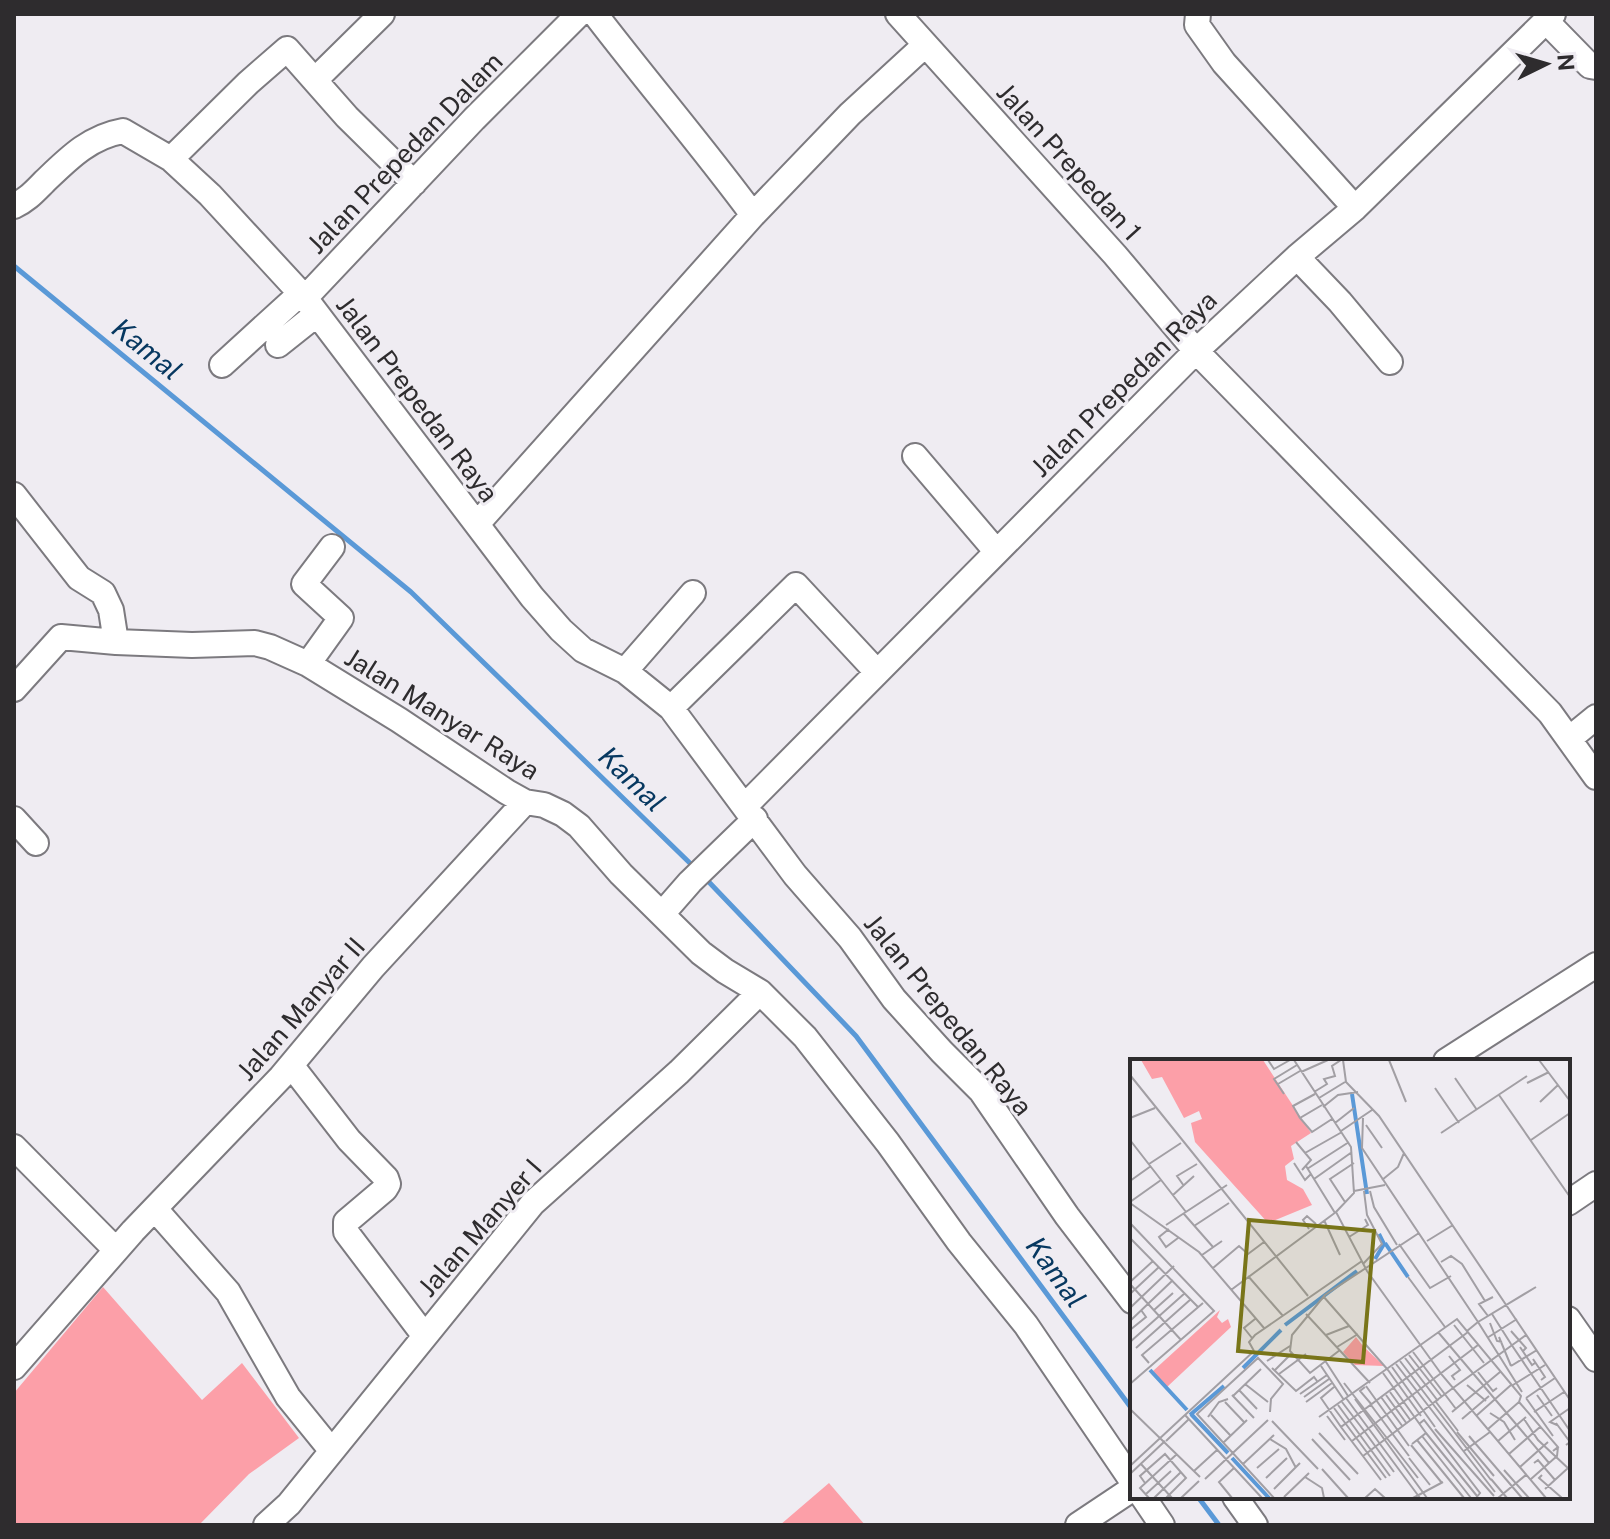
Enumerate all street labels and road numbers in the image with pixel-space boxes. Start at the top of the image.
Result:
street label: Jalan Prepedan Dalam [301,46,509,260]
street label: Jalan Prepedan 1 [991,77,1148,247]
street label: Jalan Prepedan Raya [1024,284,1223,483]
street label: Jalan Prepedan Raya [330,290,505,508]
street label: Jalan Manyar Raya [339,641,545,786]
street label: Jalan Prepedan Raya [858,908,1039,1122]
street label: Jalan Manyar II [230,931,371,1086]
street label: Jalan Manyer I [411,1153,548,1303]

